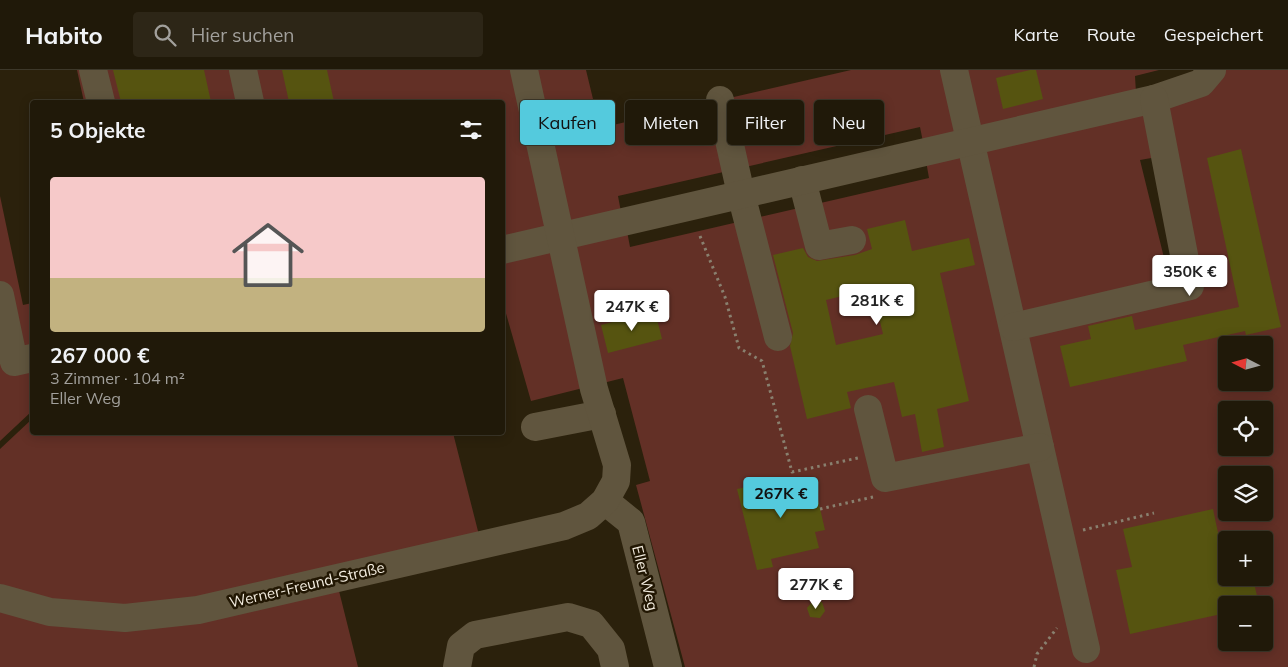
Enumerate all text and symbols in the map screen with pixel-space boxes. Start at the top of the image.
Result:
search box [133,12,483,57]
text: Habito [25,20,103,50]
icon: search [151,21,179,49]
text: Hier suchen [191,23,294,47]
text: Karte [1014,23,1059,46]
text: Route [1087,23,1136,46]
text: Gespeichert [1164,23,1263,46]
chip: Kaufen [520,100,615,145]
chip: Mieten [625,100,717,145]
chip: Filter [727,100,804,145]
chip: Neu [814,100,884,145]
icon: filters [457,116,485,144]
text: 5 Objekte [50,117,146,143]
icon: home [223,210,313,300]
pin: 350K € [1149,254,1231,297]
text: 350K € [1163,261,1217,281]
pin: 281K € [836,284,918,326]
pin: 247K € [591,290,673,332]
text: 281K € [850,290,904,310]
text: 247K € [605,296,659,316]
north arrow [1218,336,1272,391]
map controls [1218,336,1273,651]
text: 267 000 € [50,342,150,368]
text: 3 Zimmer · 104 m² [50,368,185,388]
text: Eller Weg [50,388,121,408]
button: locate [1218,401,1273,456]
button: layers [1218,466,1273,521]
pin: 267K € [740,476,822,519]
text: 267K € [754,483,808,503]
button: + [1218,531,1273,586]
street label: Eller Weg [628,543,663,612]
street label: Werner-Freund-Straße [227,557,386,612]
pin: 277K € [775,568,857,610]
text: 277K € [789,574,843,594]
button: − [1218,596,1273,651]

